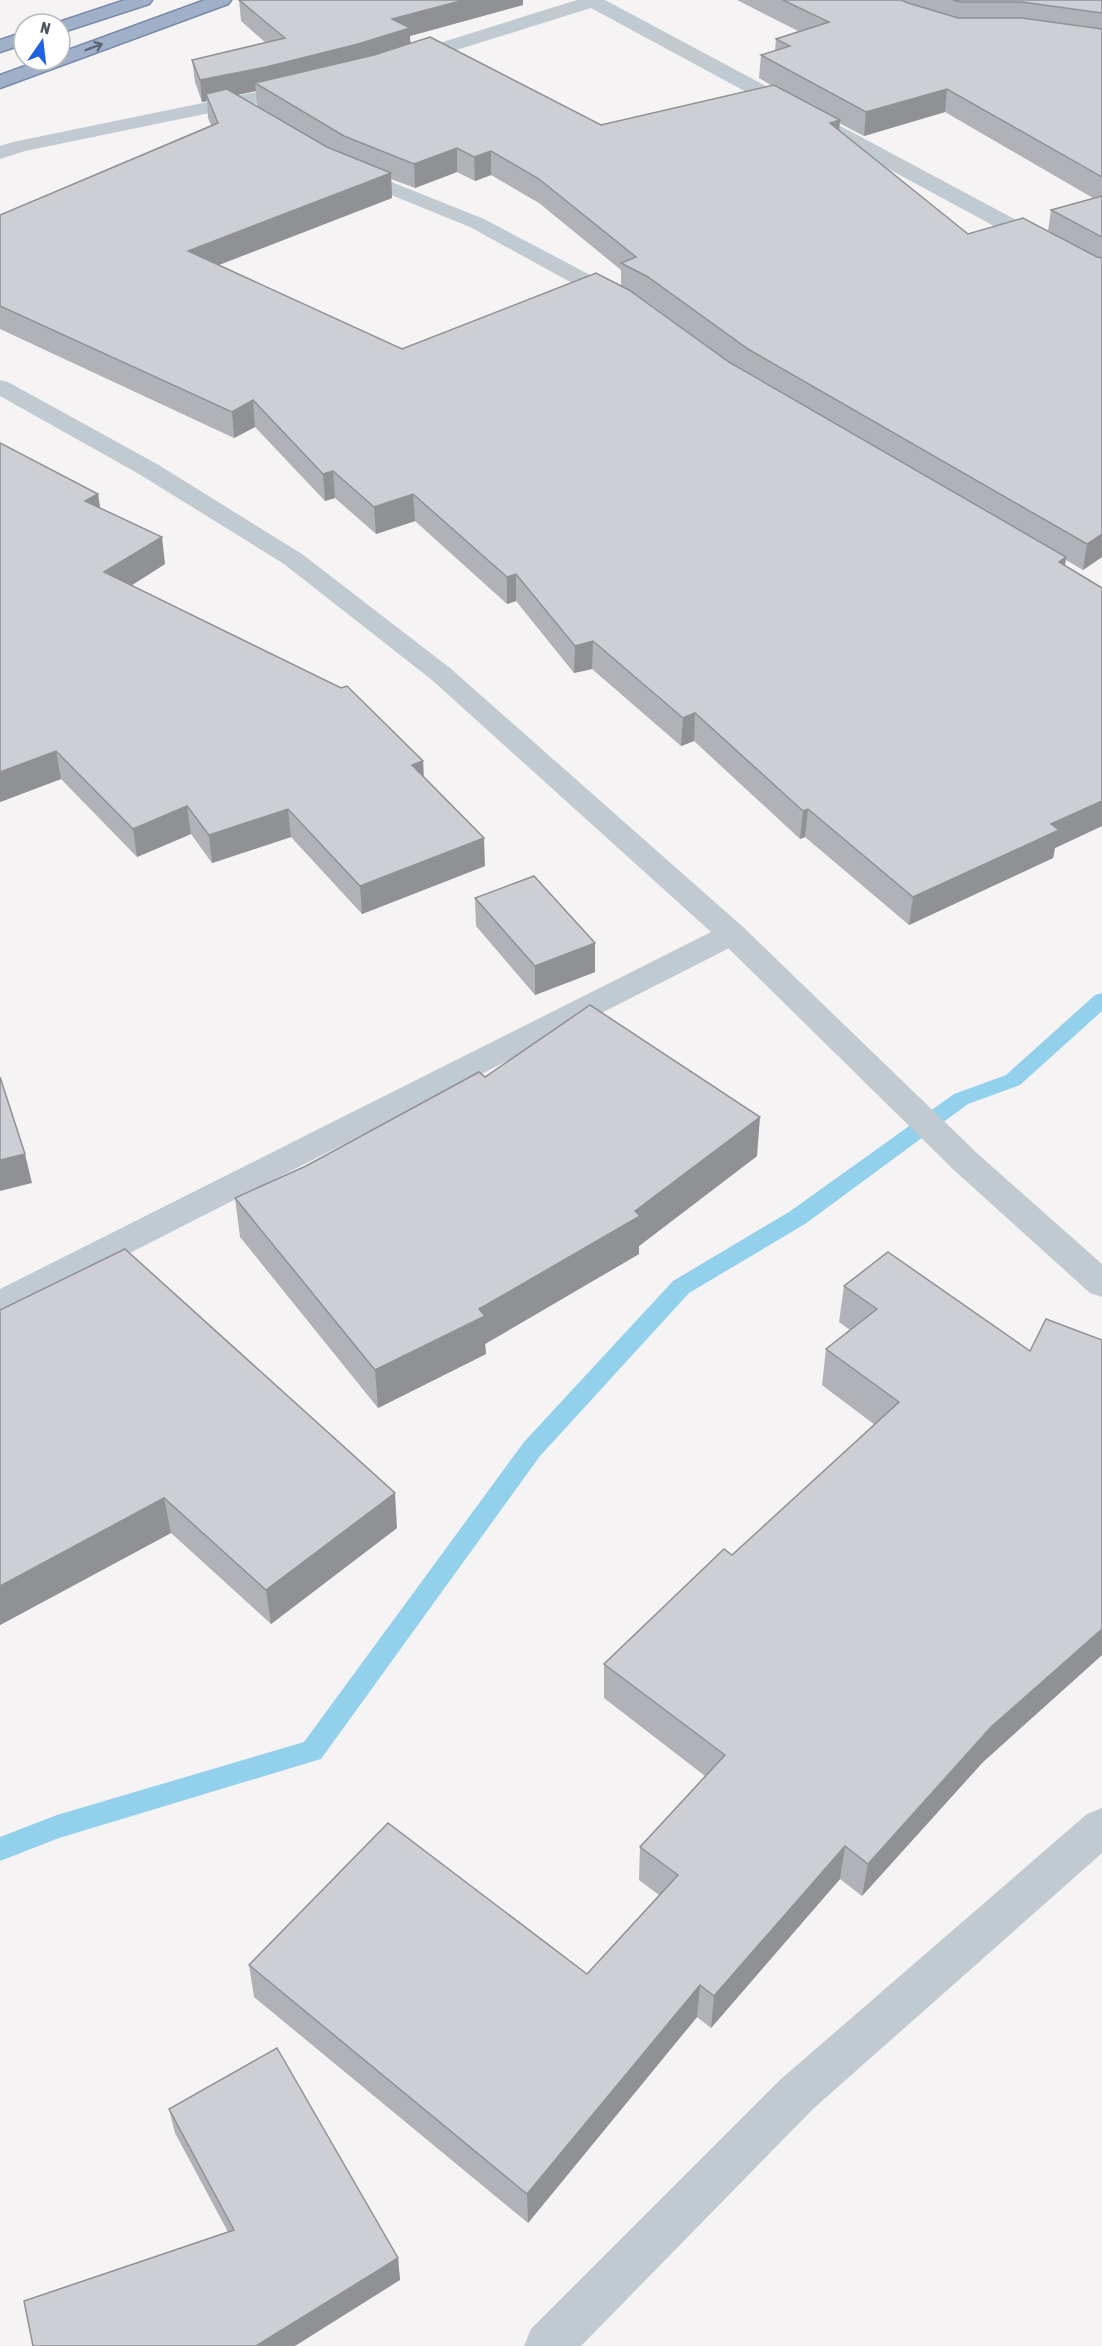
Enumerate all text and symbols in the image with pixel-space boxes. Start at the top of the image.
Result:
north arrow [12,12,72,72]
text: N [39,18,52,37]
one-way arrow [84,41,103,52]

